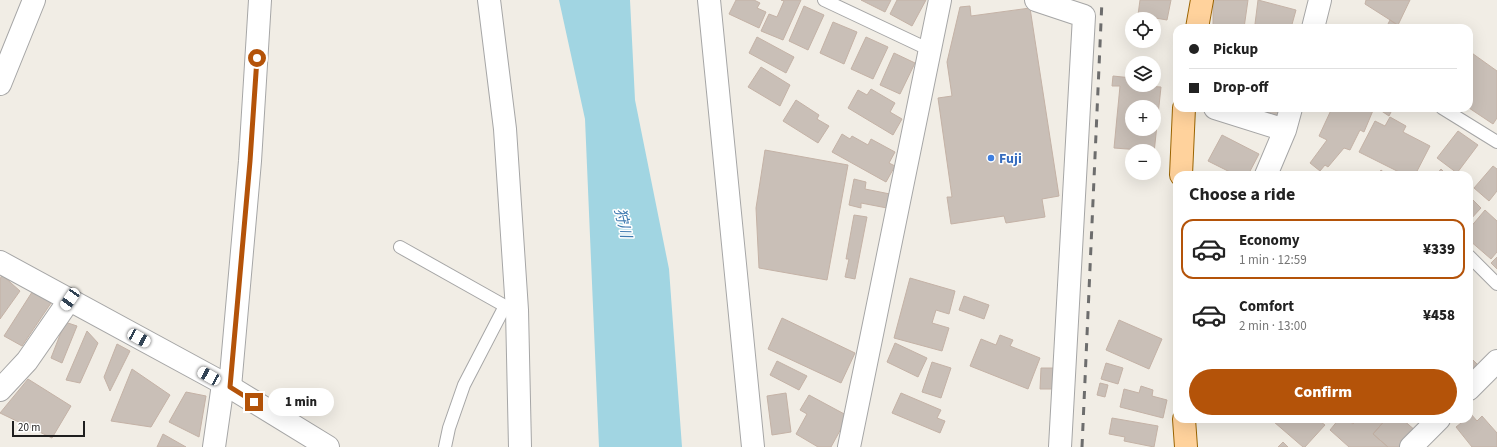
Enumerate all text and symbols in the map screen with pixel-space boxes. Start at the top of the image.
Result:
map controls [1125,12,1161,180]
button: locate [1125,12,1161,48]
text: Pickup [1213,39,1258,60]
route start [248,49,266,67]
button: layers [1125,56,1161,92]
text: Drop-off [1213,77,1268,98]
button: + [1125,100,1161,136]
button: − [1125,144,1161,180]
place label: Fuji [999,149,1022,169]
marker: Fuji [986,153,996,163]
text: Choose a ride [1189,182,1295,207]
water label: 狩川 [609,206,637,242]
text: Economy [1239,230,1300,251]
icon: car [1191,231,1227,267]
text: ¥339 [1423,239,1455,260]
text: 1 min · 12:59 [1239,251,1307,269]
car [58,286,82,312]
text: Comfort [1239,296,1294,317]
icon: car [1191,297,1227,333]
text: ¥458 [1423,305,1455,326]
text: 2 min · 13:00 [1239,317,1307,335]
car [126,327,152,349]
car [196,365,222,387]
button: Confirm [1189,369,1457,415]
callout: 1 min [268,388,334,416]
route end [245,393,263,411]
text: 1 min [285,393,317,411]
scale bar [12,419,85,438]
text: 20 m [18,420,40,435]

